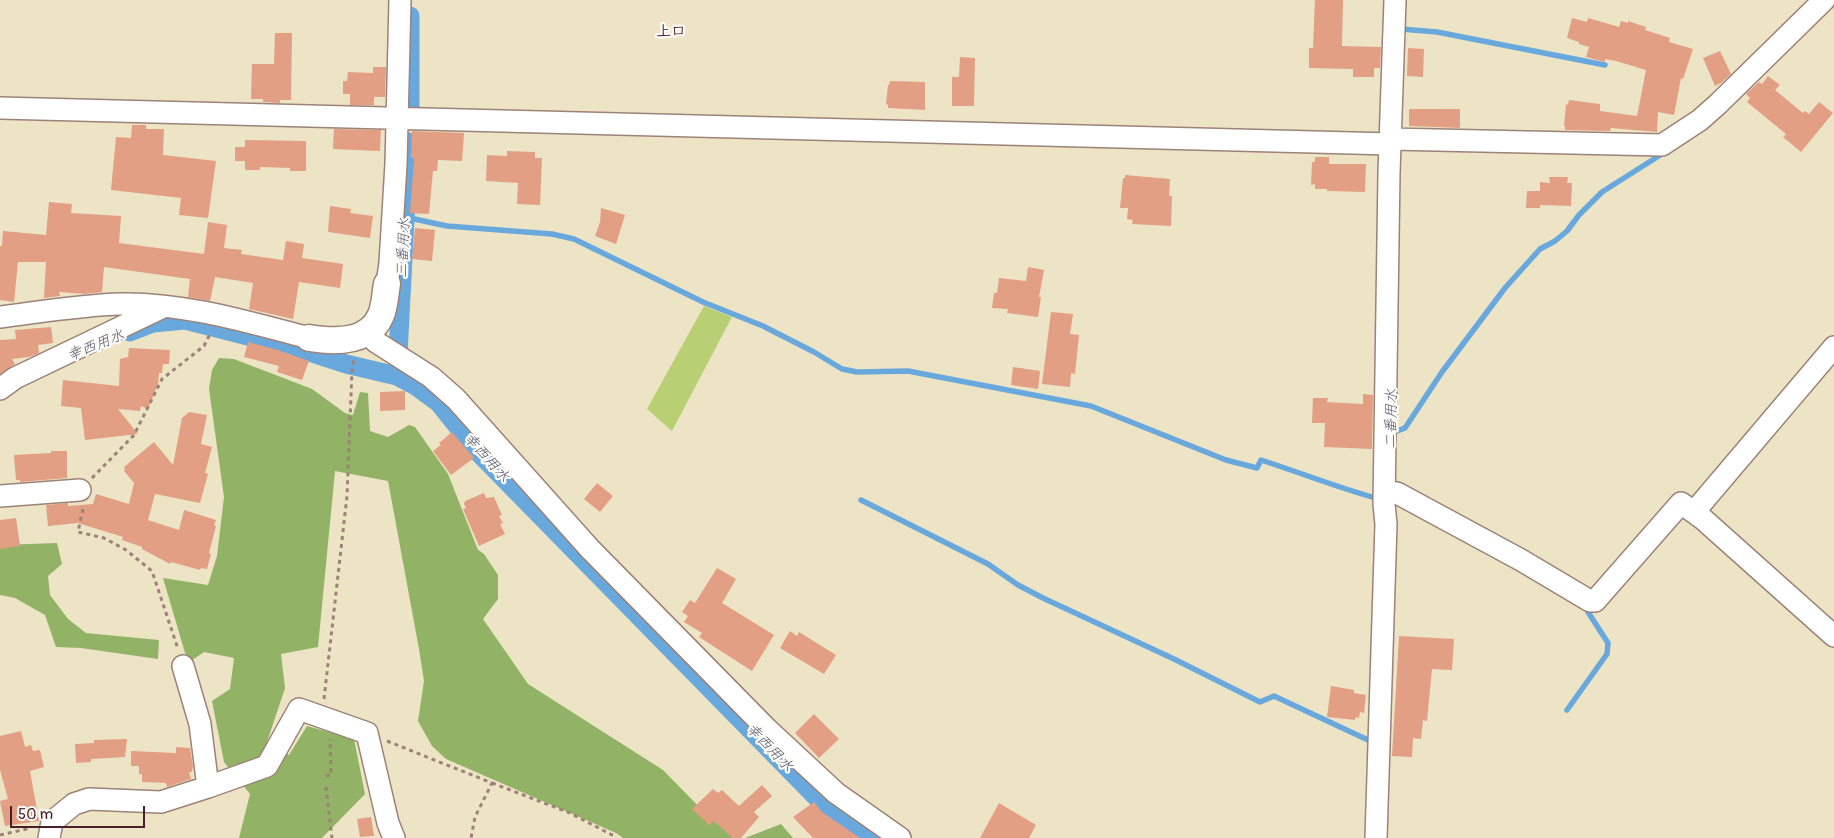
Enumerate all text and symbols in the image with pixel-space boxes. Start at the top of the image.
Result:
district label: 上口 [656,23,686,41]
water label: 三番用水 [393,218,415,278]
water label: 幸西用水 [65,326,127,366]
water label: 二番用水 [1382,389,1402,449]
water label: 幸西用水 [459,430,513,486]
water label: 幸西用水 [742,720,796,776]
scale bar [12,796,148,828]
text: 50 m [18,805,53,824]

